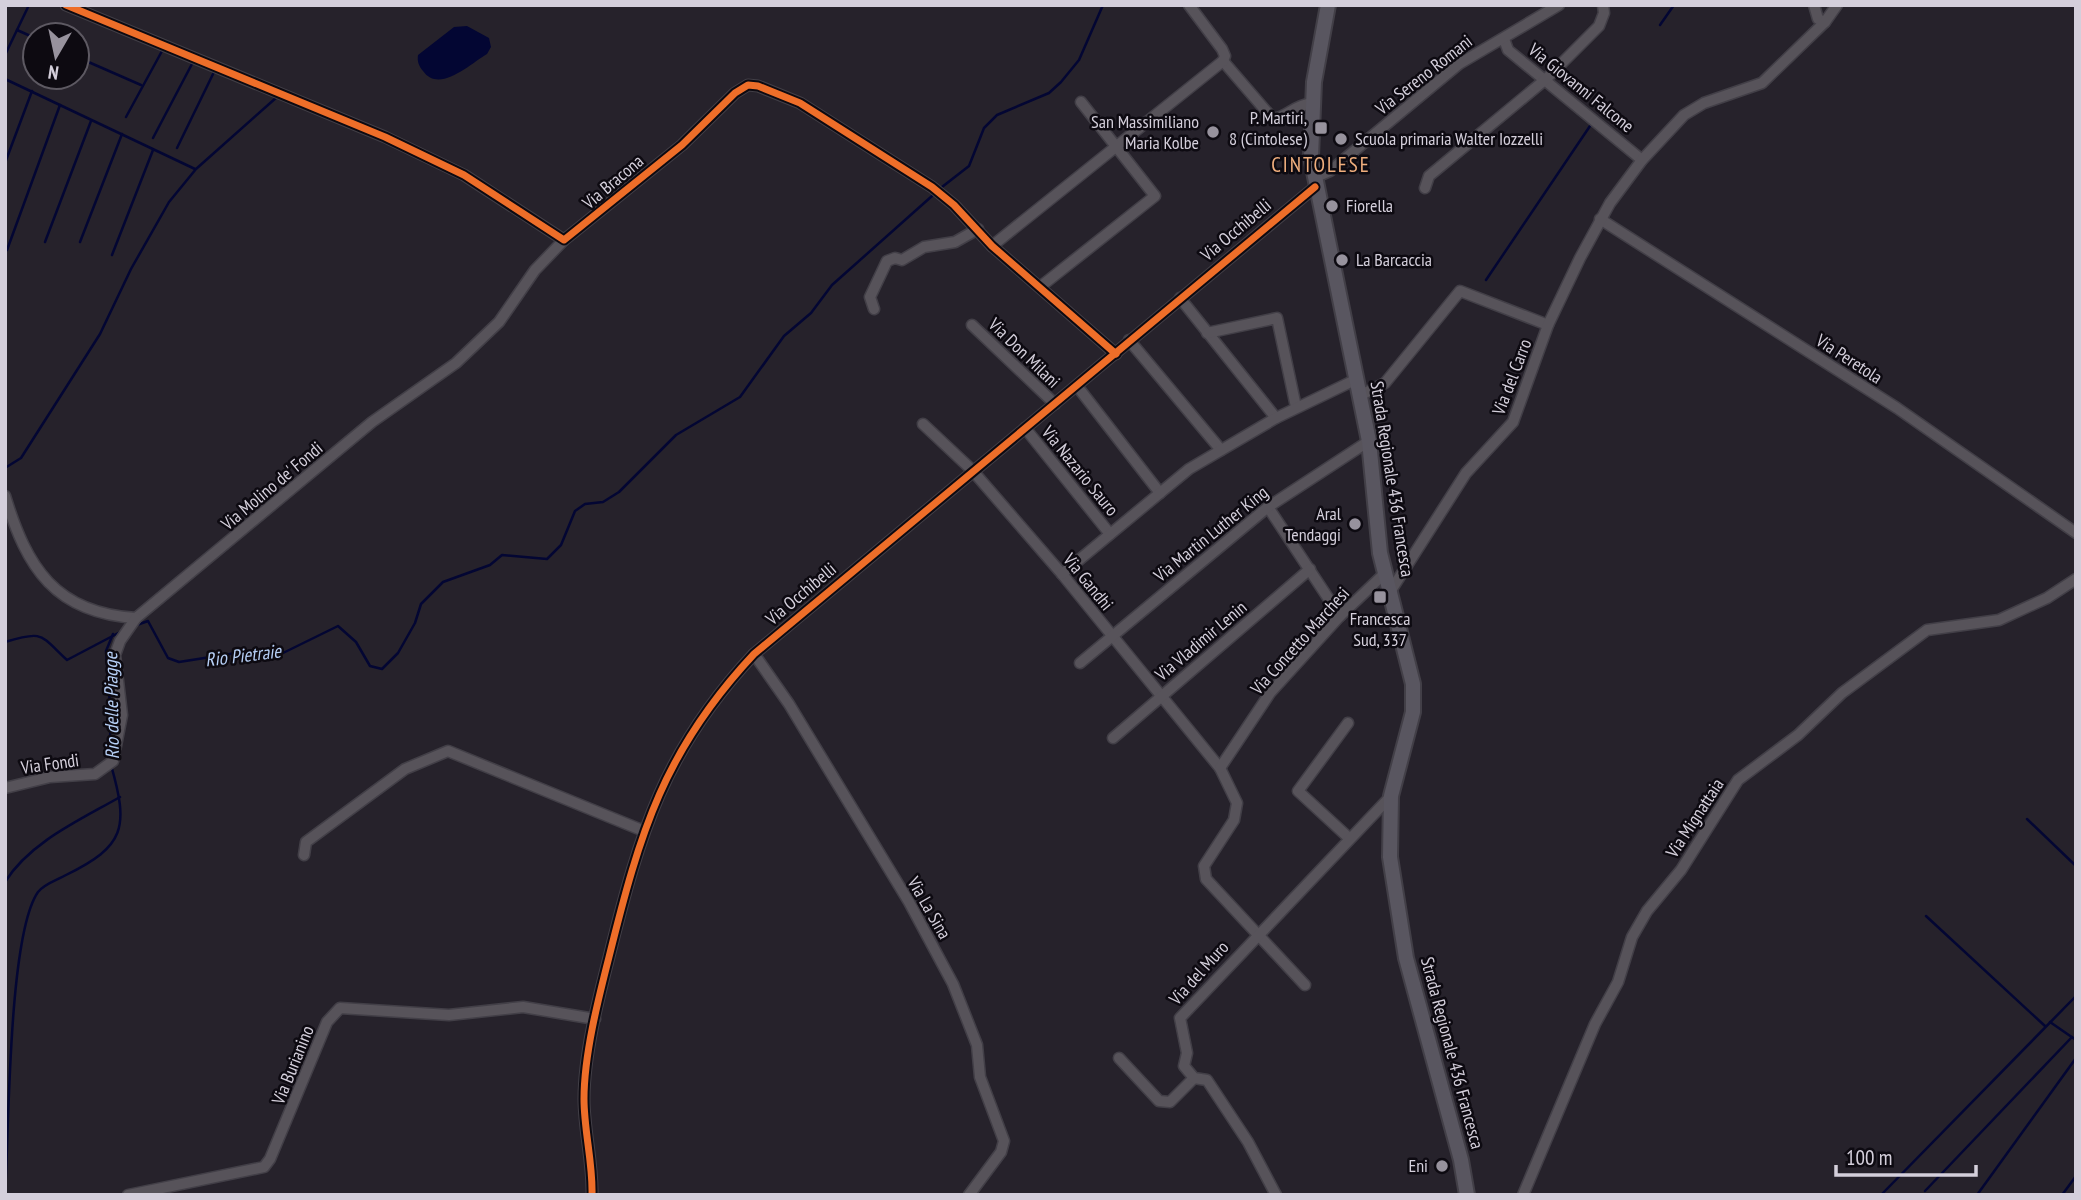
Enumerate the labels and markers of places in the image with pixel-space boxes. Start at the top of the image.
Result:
place label: P. Martiri, 8 (Cintolese) [1229,106,1308,150]
place label: San Massimiliano Maria Kolbe [1091,110,1199,154]
marker: P. Martiri, 8 (Cintolese) [1313,120,1329,136]
marker: San Massimiliano Maria Kolbe [1205,124,1221,140]
place label: Scuola primaria Walter Iozzelli [1355,127,1543,150]
marker: Scuola primaria Walter Iozzelli [1333,131,1349,147]
place label: Fiorella [1346,194,1393,217]
marker: Fiorella [1324,198,1340,214]
place label: La Barcaccia [1356,248,1432,271]
marker: La Barcaccia [1334,252,1350,268]
place label: Aral Tendaggi [1285,502,1342,546]
marker: Aral Tendaggi [1347,516,1363,532]
marker: Francesca Sud, 337 [1372,589,1388,605]
place label: Francesca Sud, 337 [1350,607,1410,651]
place label: Eni [1408,1154,1428,1177]
marker: Eni [1434,1158,1450,1174]

